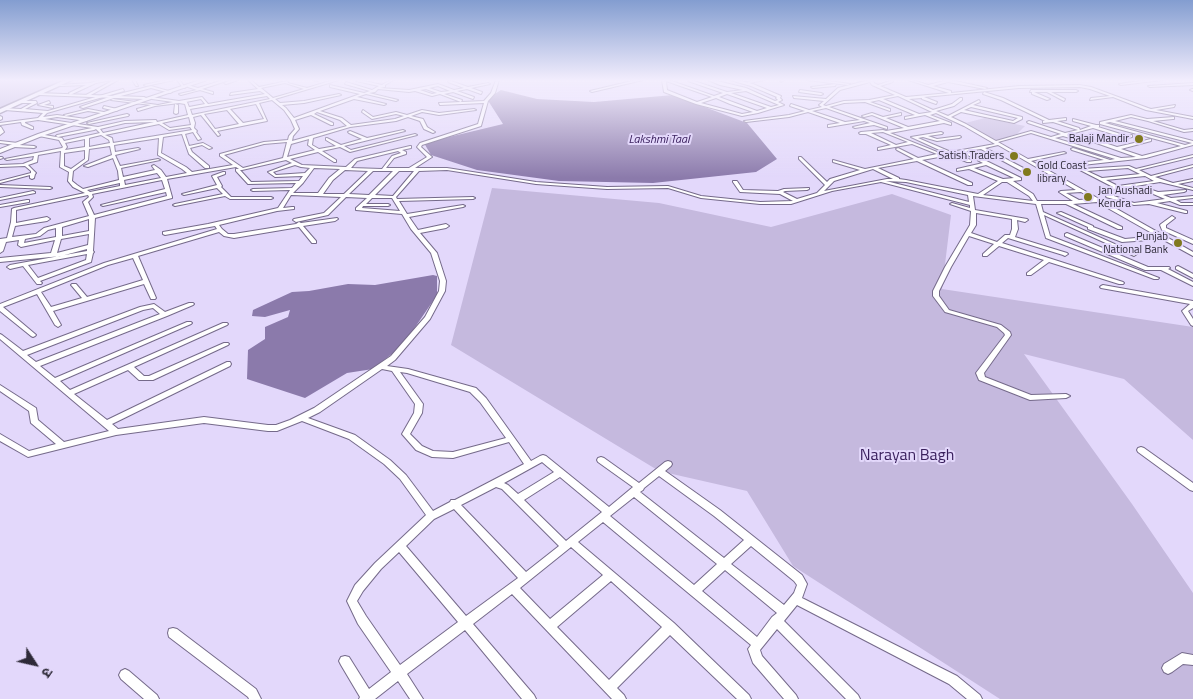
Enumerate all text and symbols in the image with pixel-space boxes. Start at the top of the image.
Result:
place label: Balaji Mandir [1069,132,1129,146]
water label: Lakshmi Taal [628,133,690,147]
marker: Balaji Mandir [1133,133,1145,145]
place label: Satish Traders [938,149,1004,163]
marker: Satish Traders [1008,150,1020,162]
place label: Gold Coast library [1037,159,1087,185]
marker: Gold Coast library [1021,166,1033,178]
place label: Jan Aushadi Kendra [1098,184,1152,210]
marker: Jan Aushadi Kendra [1082,191,1094,203]
place label: Punjab National Bank [1103,230,1168,256]
marker: Punjab National Bank [1172,237,1184,249]
park label: Narayan Bagh [860,446,954,466]
north arrow [10,639,60,689]
text: उ [37,664,59,682]

